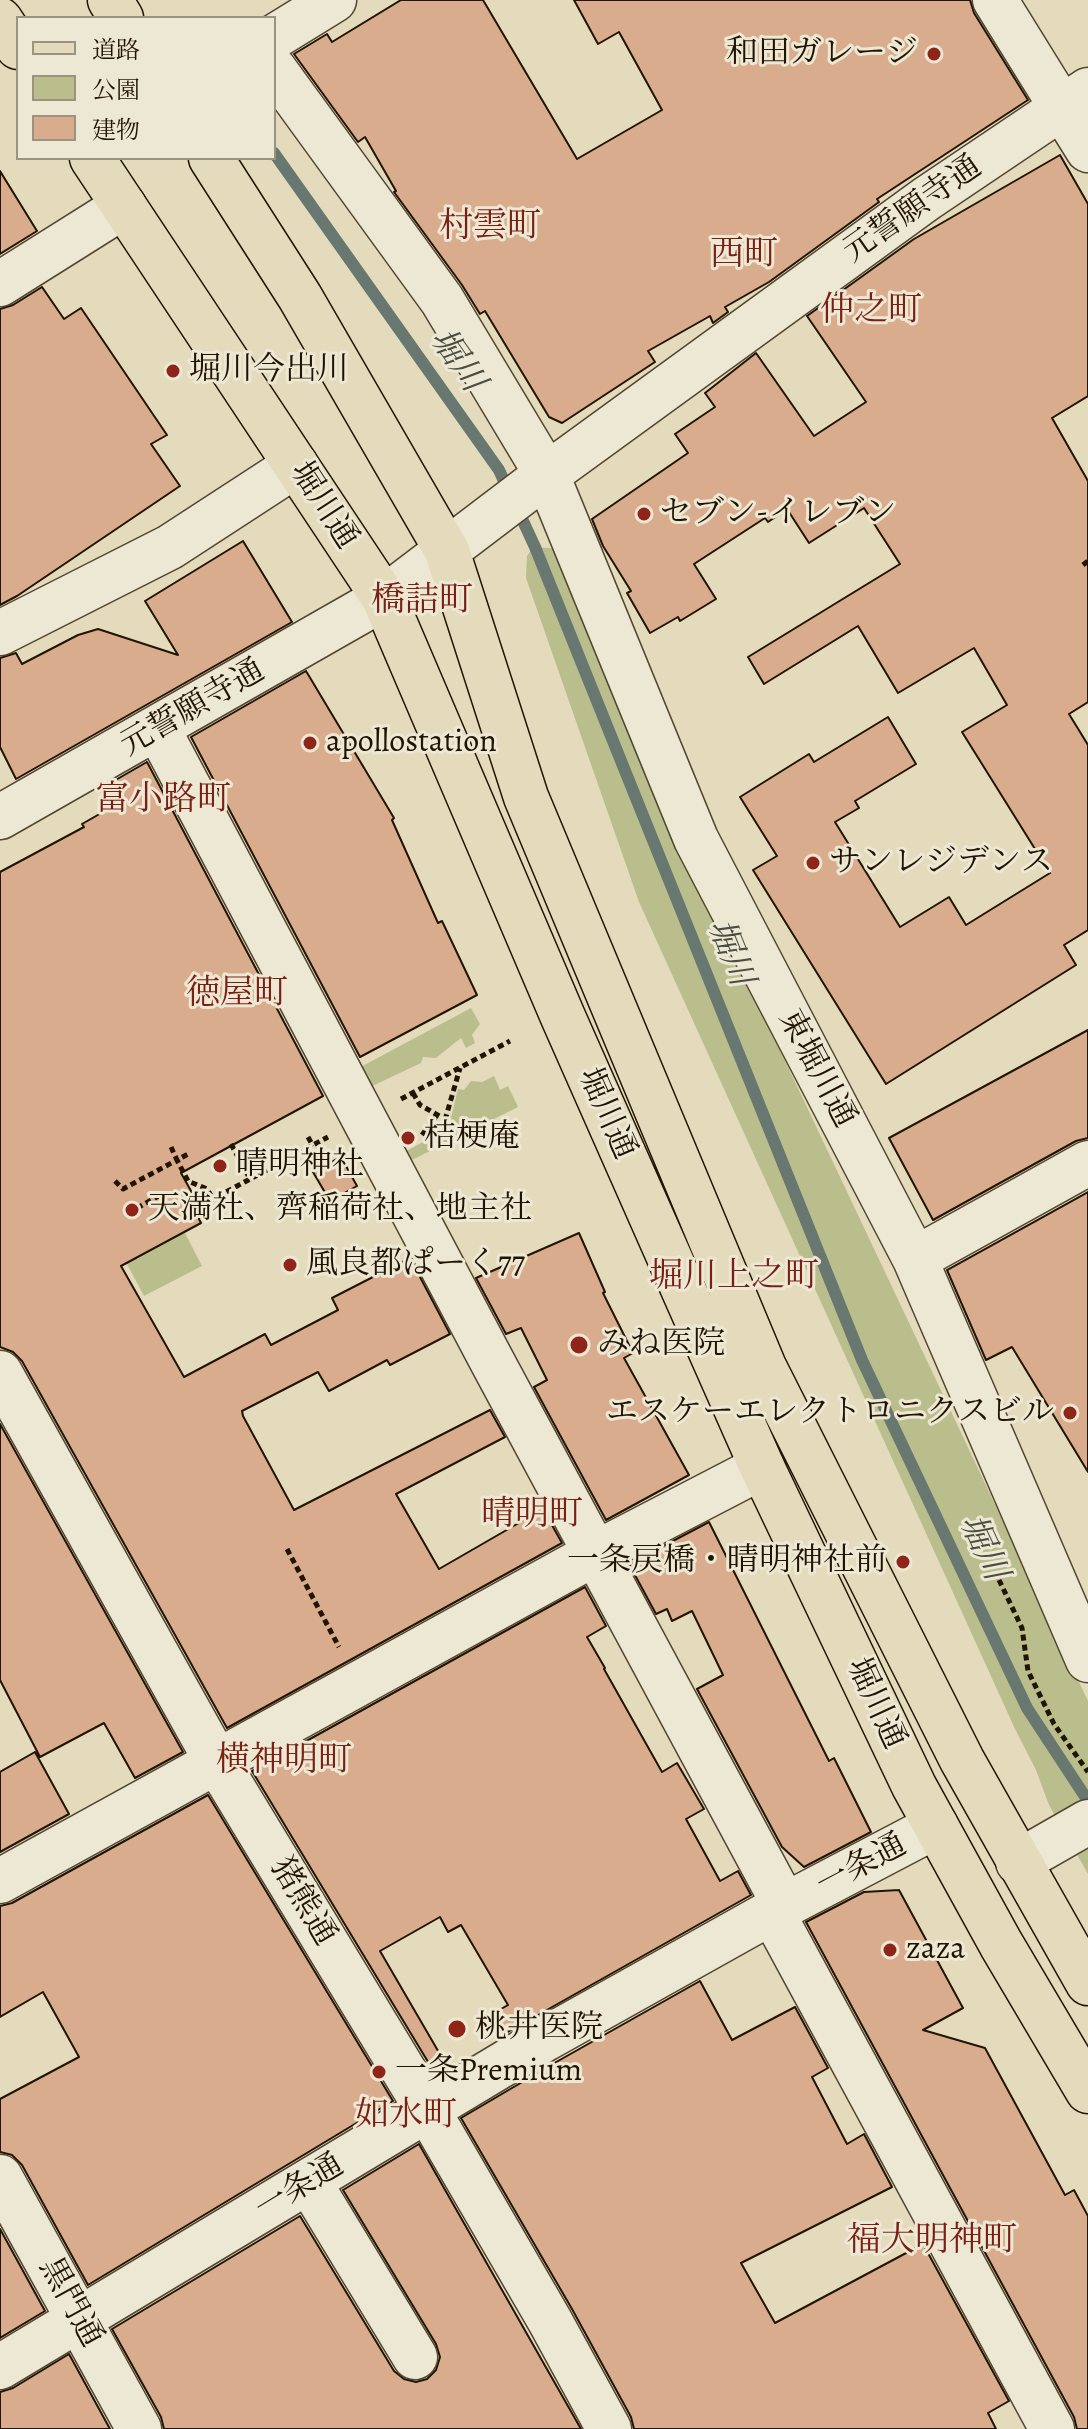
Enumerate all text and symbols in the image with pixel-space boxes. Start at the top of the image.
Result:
legend [16,16,276,160]
text: 道路 [92,34,140,66]
place label: 和田ガレージ [726,35,918,73]
marker: 和田ガレージ [925,45,943,63]
text: 公園 [92,74,140,106]
text: 建物 [92,114,140,146]
street label: 元誓願寺通 [836,148,990,272]
district label: 村雲町 [439,208,541,248]
district label: 西町 [710,236,778,276]
district label: 仲之町 [820,292,922,332]
water label: 堀川 [420,321,492,401]
place label: 堀川今出川 [189,352,349,390]
marker: 堀川今出川 [164,362,182,380]
street label: 堀川通 [281,455,365,557]
place label: セブン-イレブン [660,495,896,533]
marker: セブン-イレブン [635,505,653,523]
district label: 橋詰町 [371,582,473,622]
street label: 元誓願寺通 [114,652,272,766]
place label: apollostation [326,724,497,762]
marker: apollostation [301,734,319,752]
district label: 富小路町 [95,781,231,821]
place label: サンレジデンス [829,844,1053,882]
marker: サンレジデンス [804,854,822,872]
water label: 堀川 [697,914,761,992]
district label: 徳屋町 [186,975,288,1015]
street label: 東堀川通 [769,1003,863,1135]
street label: 堀川通 [569,1062,643,1166]
place label: 桔梗庵 [424,1119,520,1157]
marker: 桔梗庵 [399,1129,417,1147]
place label: 晴明神社 [236,1147,364,1185]
marker: 晴明神社 [211,1157,229,1175]
place label: 天満社、齊稲荷社、地主社 [148,1191,532,1229]
marker: 天満社、齊稲荷社、地主社 [123,1201,141,1219]
place label: 風良都ぱーく77 [306,1246,525,1284]
marker: 風良都ぱーく77 [281,1256,299,1274]
district label: 堀川上之町 [649,1258,819,1298]
place label: みね医院 [597,1326,725,1364]
marker: みね医院 [568,1334,590,1356]
place label: エスケーエレクトロニクスビル [606,1394,1054,1432]
marker: エスケーエレクトロニクスビル [1061,1404,1079,1422]
district label: 晴明町 [481,1496,583,1536]
water label: 堀川 [949,1509,1015,1587]
place label: 一条戻橋・晴明神社前 [567,1543,887,1581]
marker: 一条戻橋・晴明神社前 [894,1553,912,1571]
street label: 堀川通 [837,1652,913,1756]
district label: 横神明町 [216,1742,352,1782]
street label: 一条通 [811,1827,913,1905]
street label: 猪熊通 [261,1851,343,1953]
place label: zaza [906,1931,965,1969]
marker: zaza [881,1941,899,1959]
place label: 桃井医院 [475,2010,603,2048]
marker: 桃井医院 [446,2018,468,2040]
place label: 一条Premium [395,2053,582,2091]
marker: 一条Premium [370,2063,388,2081]
district label: 如水町 [355,2097,457,2137]
street label: 一条通 [249,2147,351,2229]
district label: 福大明神町 [847,2222,1017,2262]
street label: 黒門通 [30,2252,110,2354]

